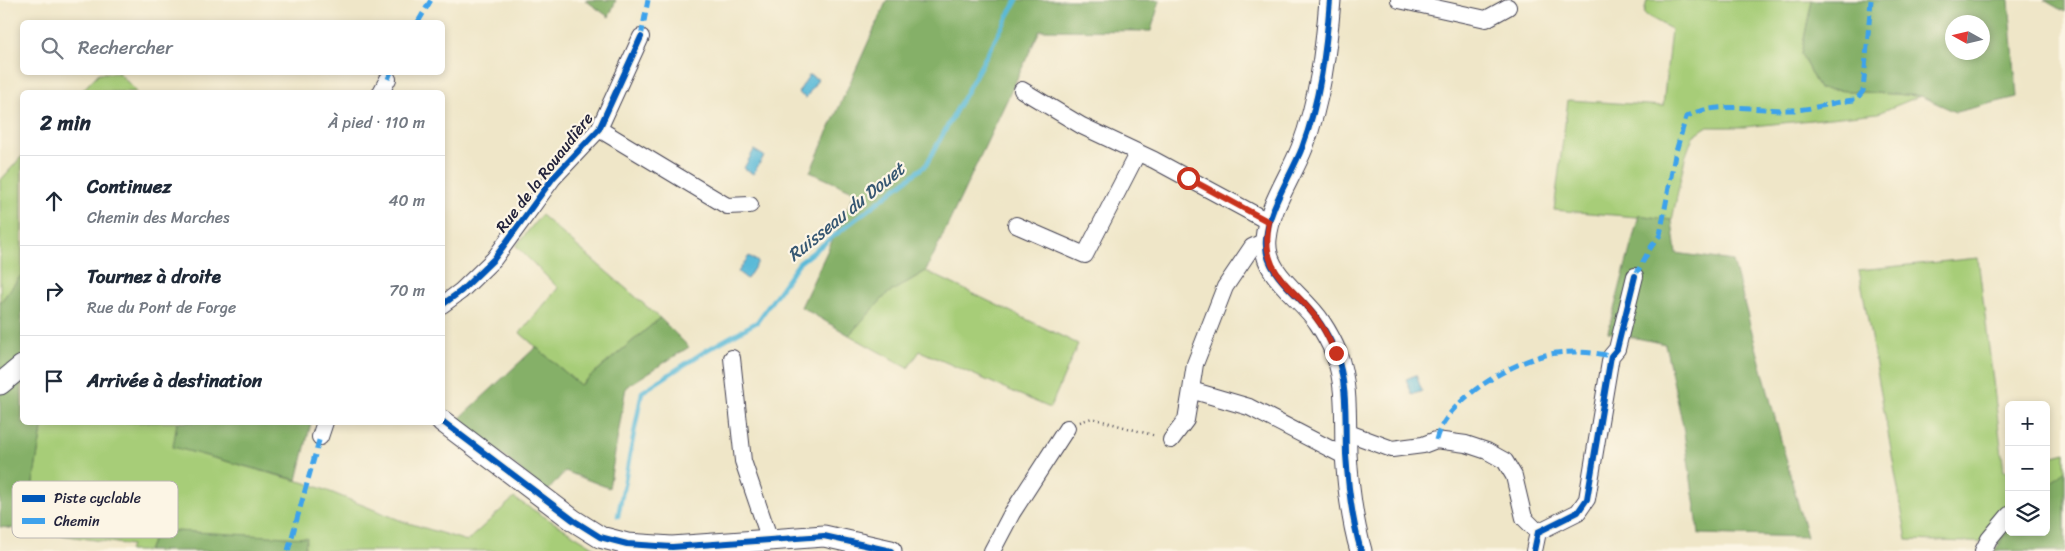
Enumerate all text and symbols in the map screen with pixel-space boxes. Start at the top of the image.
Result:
north arrow [1945,15,1990,60]
search box [20,20,445,75]
text: Rechercher [78,31,173,64]
icon: search [38,34,66,62]
text: 2 min [40,104,91,142]
street label: Rue de la Rouaudière [488,106,601,239]
text: À pied · 110 m [328,108,425,137]
water label: Ruisseau du Douet [780,153,914,270]
route start [1177,167,1200,190]
text: Continuez [87,170,172,203]
text: 40 m [388,186,425,215]
icon: ahead [40,187,68,215]
text: Chemin des Marches [87,203,230,232]
text: Tournez à droite [87,260,221,293]
text: 70 m [389,276,425,305]
icon: right [40,277,68,305]
text: Rue du Pont de Forge [87,293,236,322]
route end [1325,342,1348,365]
text: Arrivée à destination [87,364,262,397]
icon: arrive [40,367,68,395]
map controls [2005,401,2050,536]
button: + [2005,401,2050,446]
button: − [2005,446,2050,491]
legend [12,481,178,538]
text: Piste cyclable [54,486,141,511]
button: layers [2005,491,2050,536]
text: Chemin [54,509,100,534]

